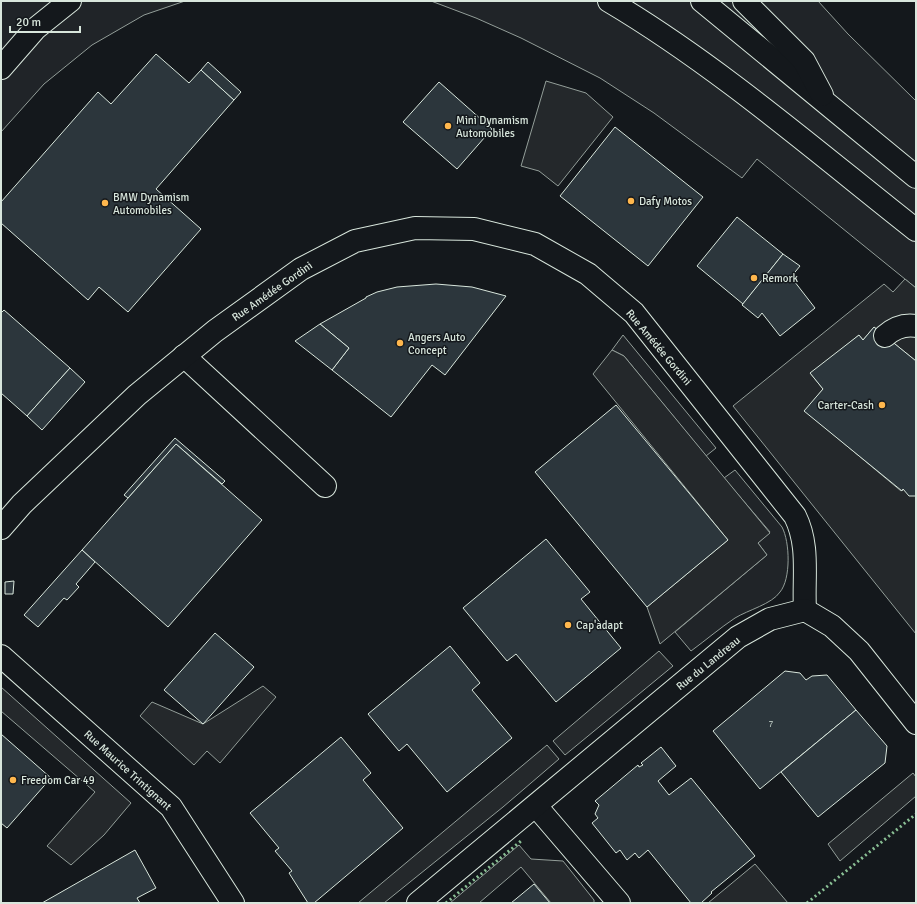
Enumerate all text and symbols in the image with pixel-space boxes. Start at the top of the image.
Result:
scale bar [10,8,80,34]
text: 20 m [16,15,41,30]
place label: Mini Dynamism Automobiles [456,114,529,140]
marker: Mini Dynamism Automobiles [443,121,453,131]
place label: BMW Dynamism Automobiles [113,191,190,217]
place label: Dafy Motos [639,195,692,208]
marker: Dafy Motos [626,196,636,206]
marker: BMW Dynamism Automobiles [100,198,110,208]
street label: Rue Amédée Gordini [230,259,315,324]
place label: Remork [762,272,799,285]
marker: Remork [749,273,759,283]
street label: Rue Amédée Gordini [623,307,694,388]
place label: Angers Auto Concept [408,331,466,357]
marker: Angers Auto Concept [395,338,405,348]
place label: Carter-Cash [817,399,874,412]
marker: Carter-Cash [877,400,887,410]
place label: Cap'adapt [576,619,623,632]
marker: Cap'adapt [563,620,573,630]
street label: Rue du Landreau [674,634,743,693]
house number: 7 [769,719,774,730]
street label: Rue Maurice Trintignant [81,728,174,813]
place label: Freedom Car 49 [21,774,95,787]
marker: Freedom Car 49 [8,775,18,785]

